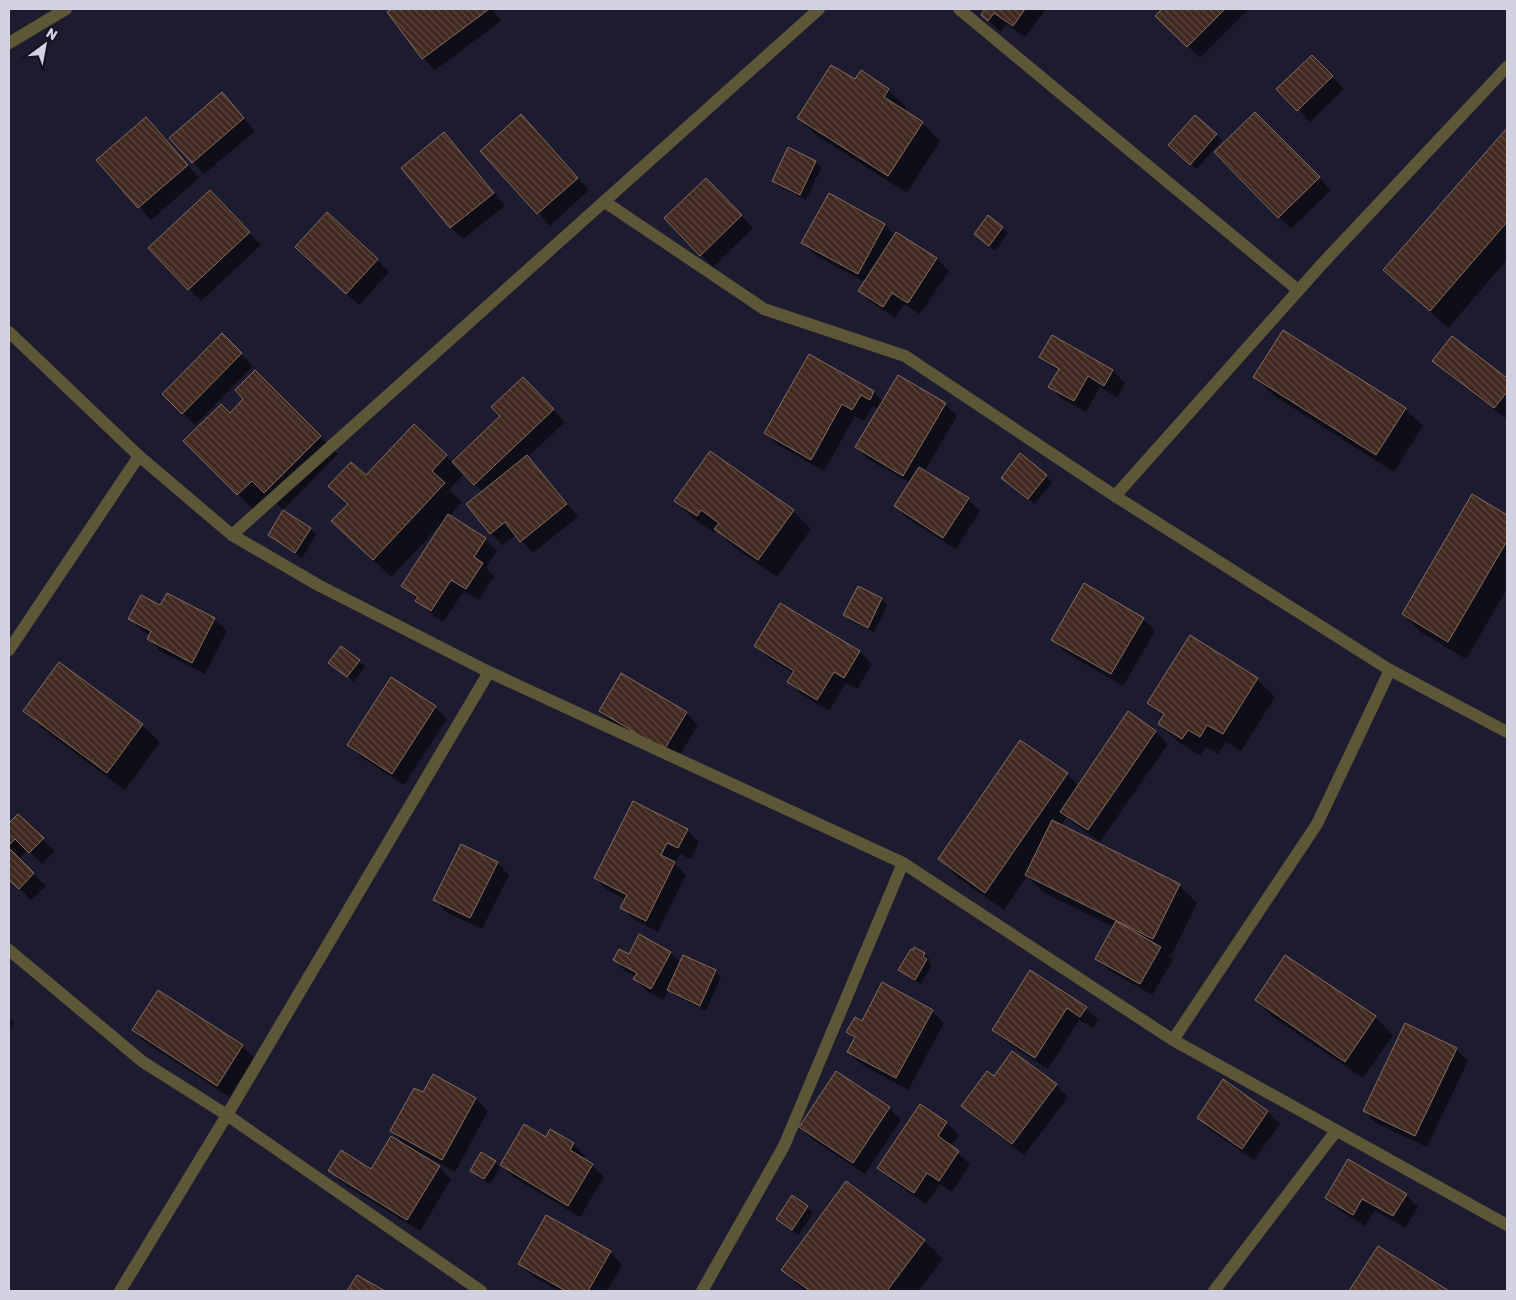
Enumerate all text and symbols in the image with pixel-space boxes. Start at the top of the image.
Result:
north arrow [20,20,70,70]
text: N [43,25,60,44]

